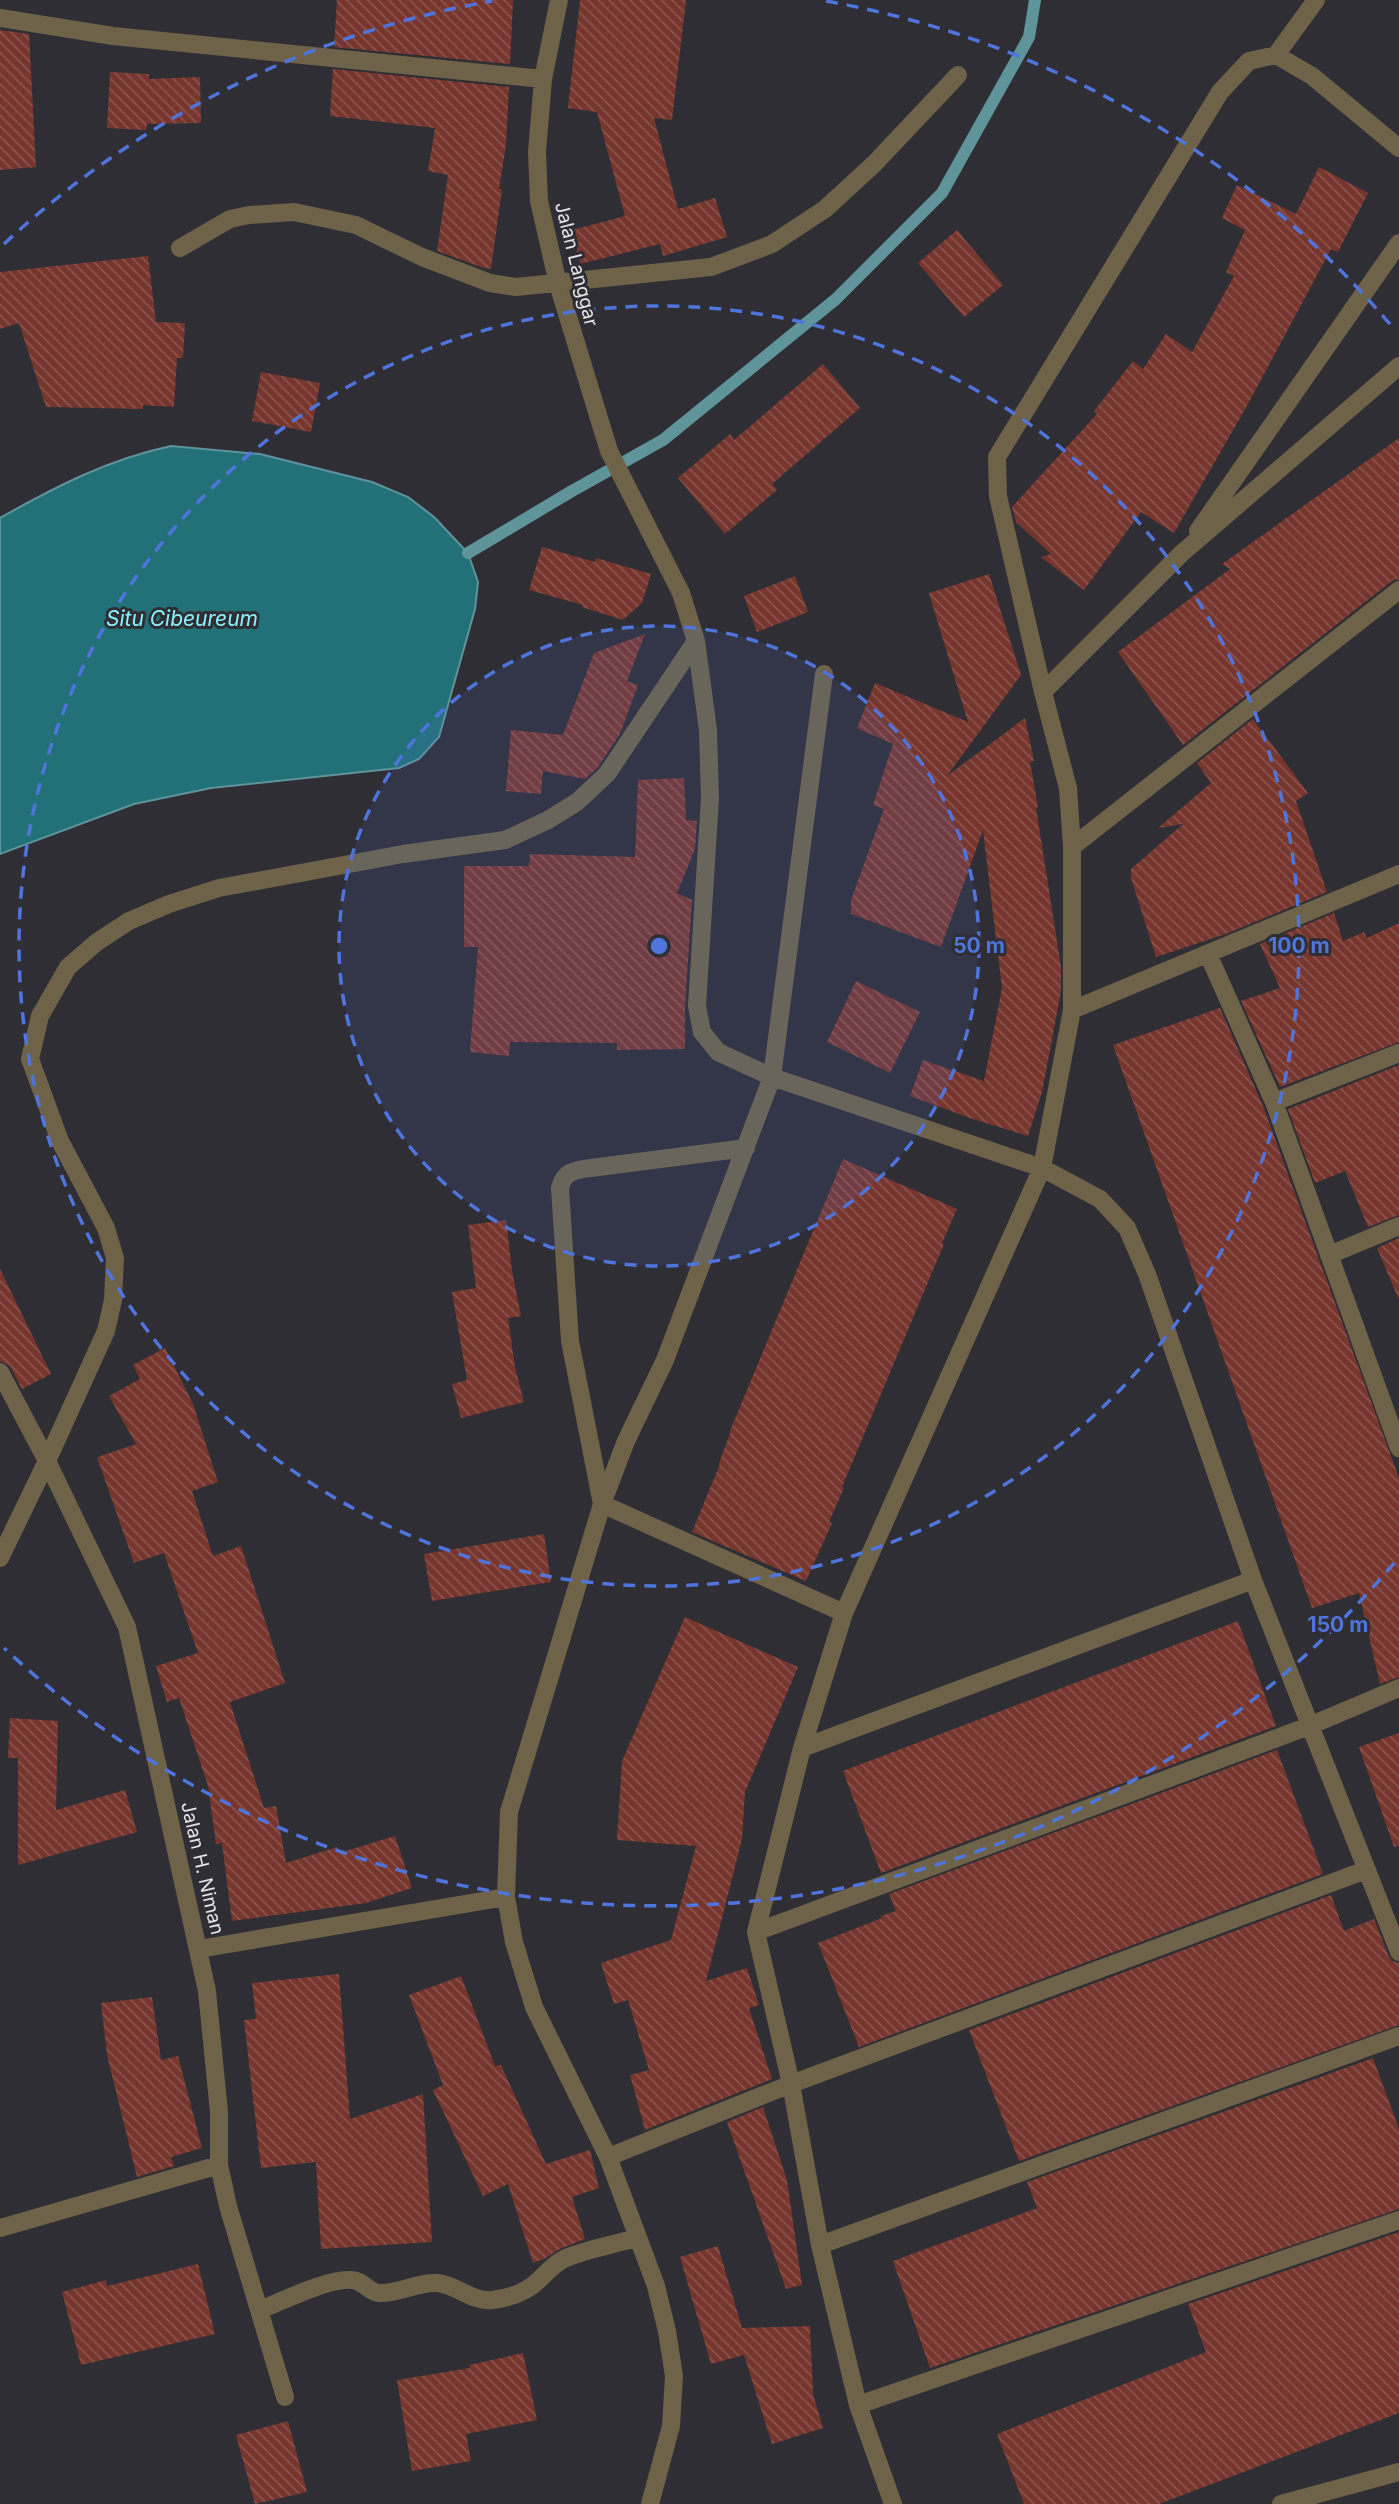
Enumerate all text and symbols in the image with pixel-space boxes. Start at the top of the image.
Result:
street label: Jalan Langgar [550,200,603,329]
water label: Situ Cibeureum [106,606,258,631]
text: 50 m [953,933,1005,958]
text: 100 m [1268,933,1330,958]
centre of rings [647,934,671,958]
text: 150 m [1308,1612,1368,1637]
street label: Jalan H. Niman [176,1799,229,1937]

